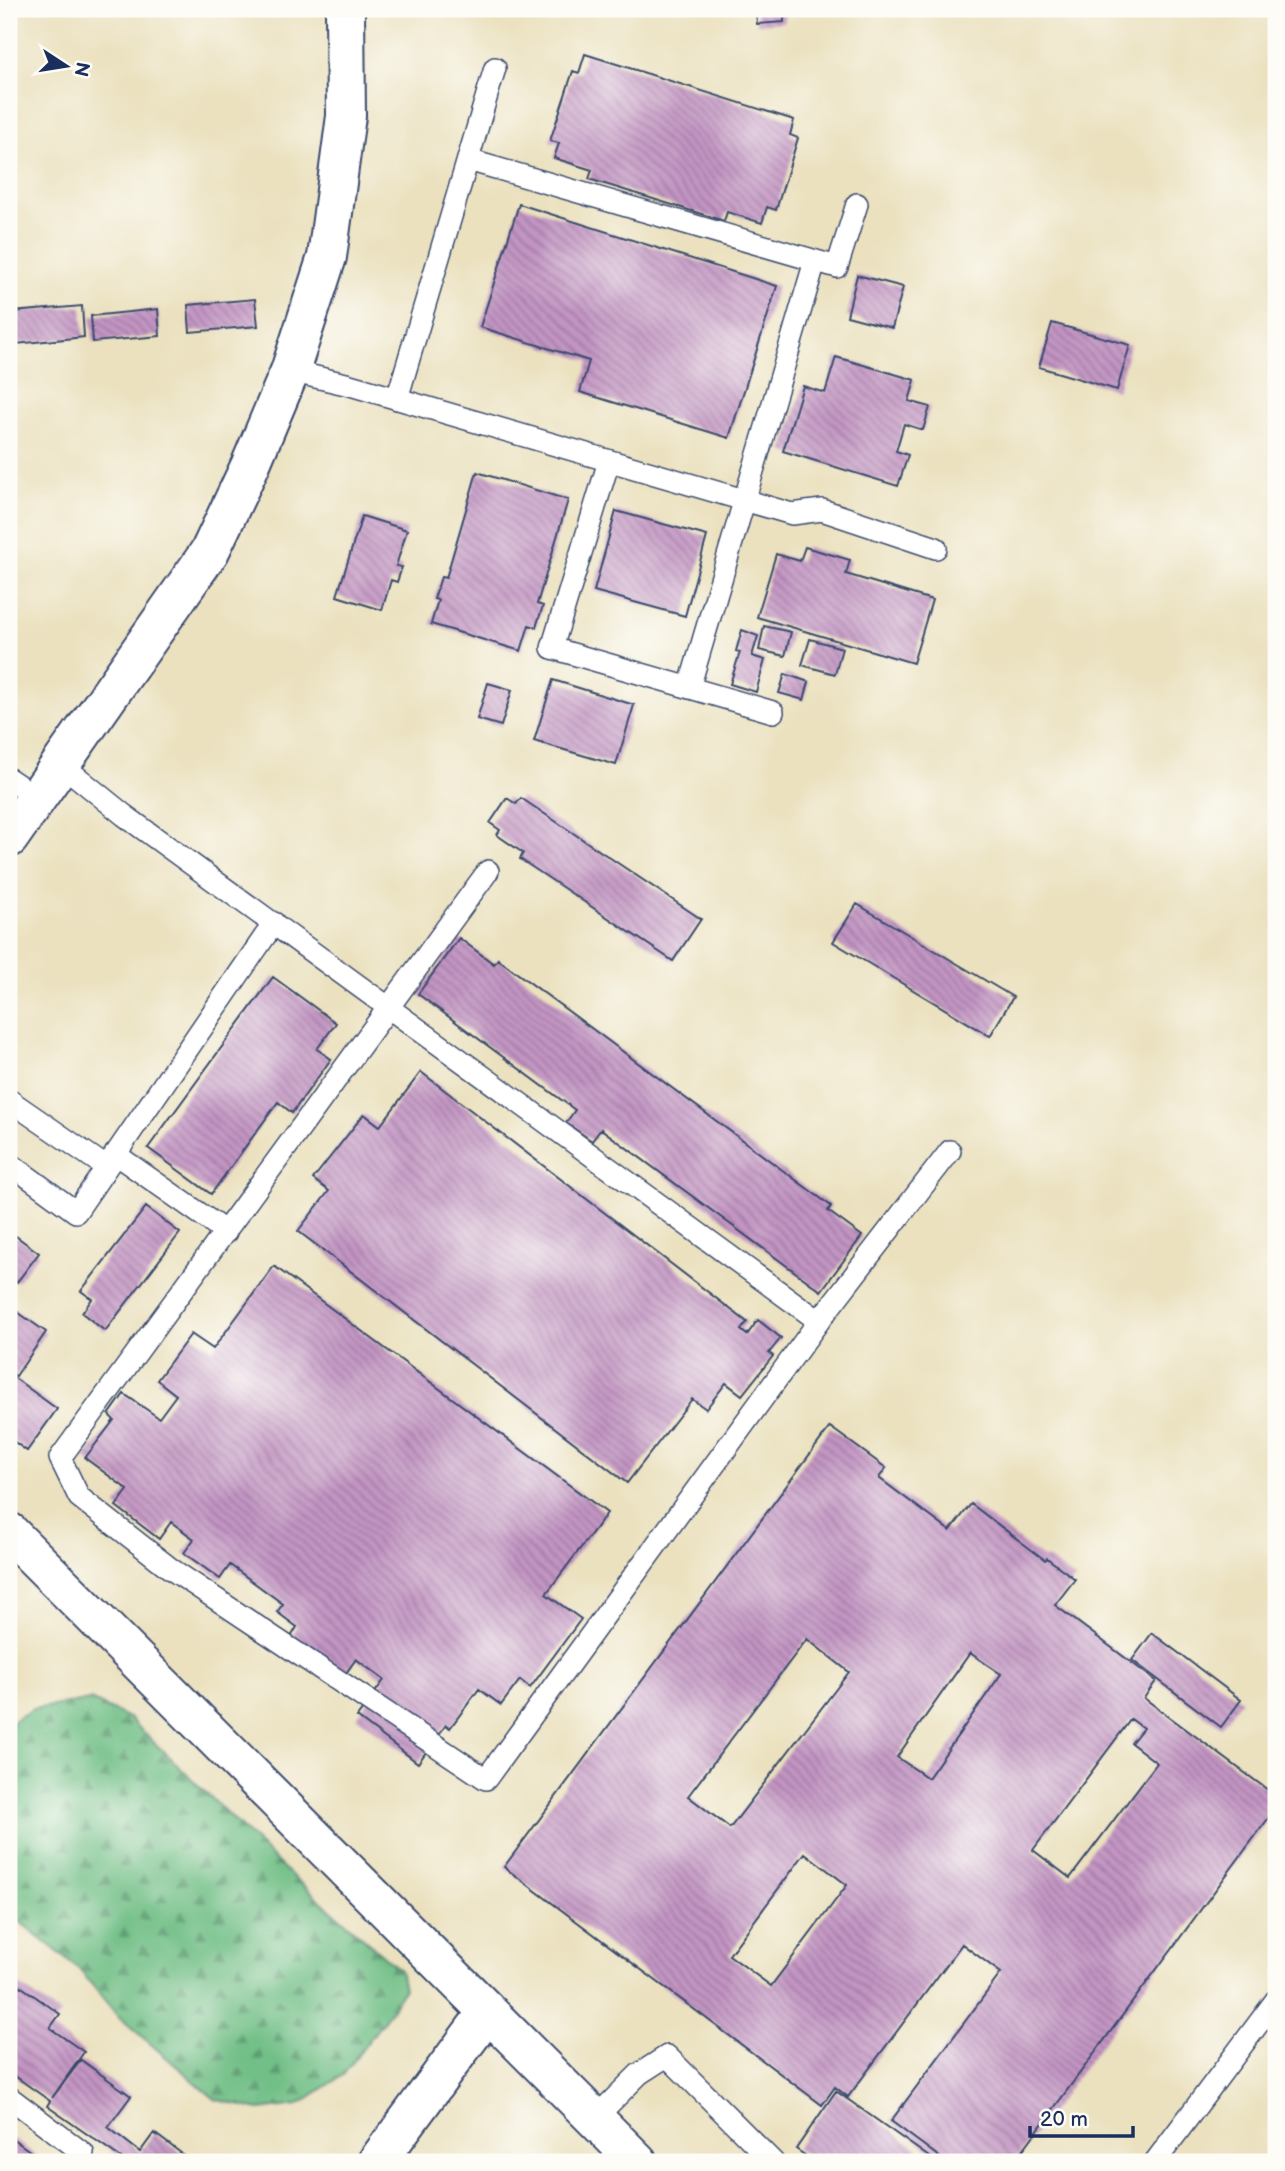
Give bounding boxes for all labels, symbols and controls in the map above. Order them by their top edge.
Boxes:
north arrow [32,32,102,102]
text: N [68,60,94,79]
scale bar [1030,2094,1133,2138]
text: 20 m [1040,2107,1088,2132]

